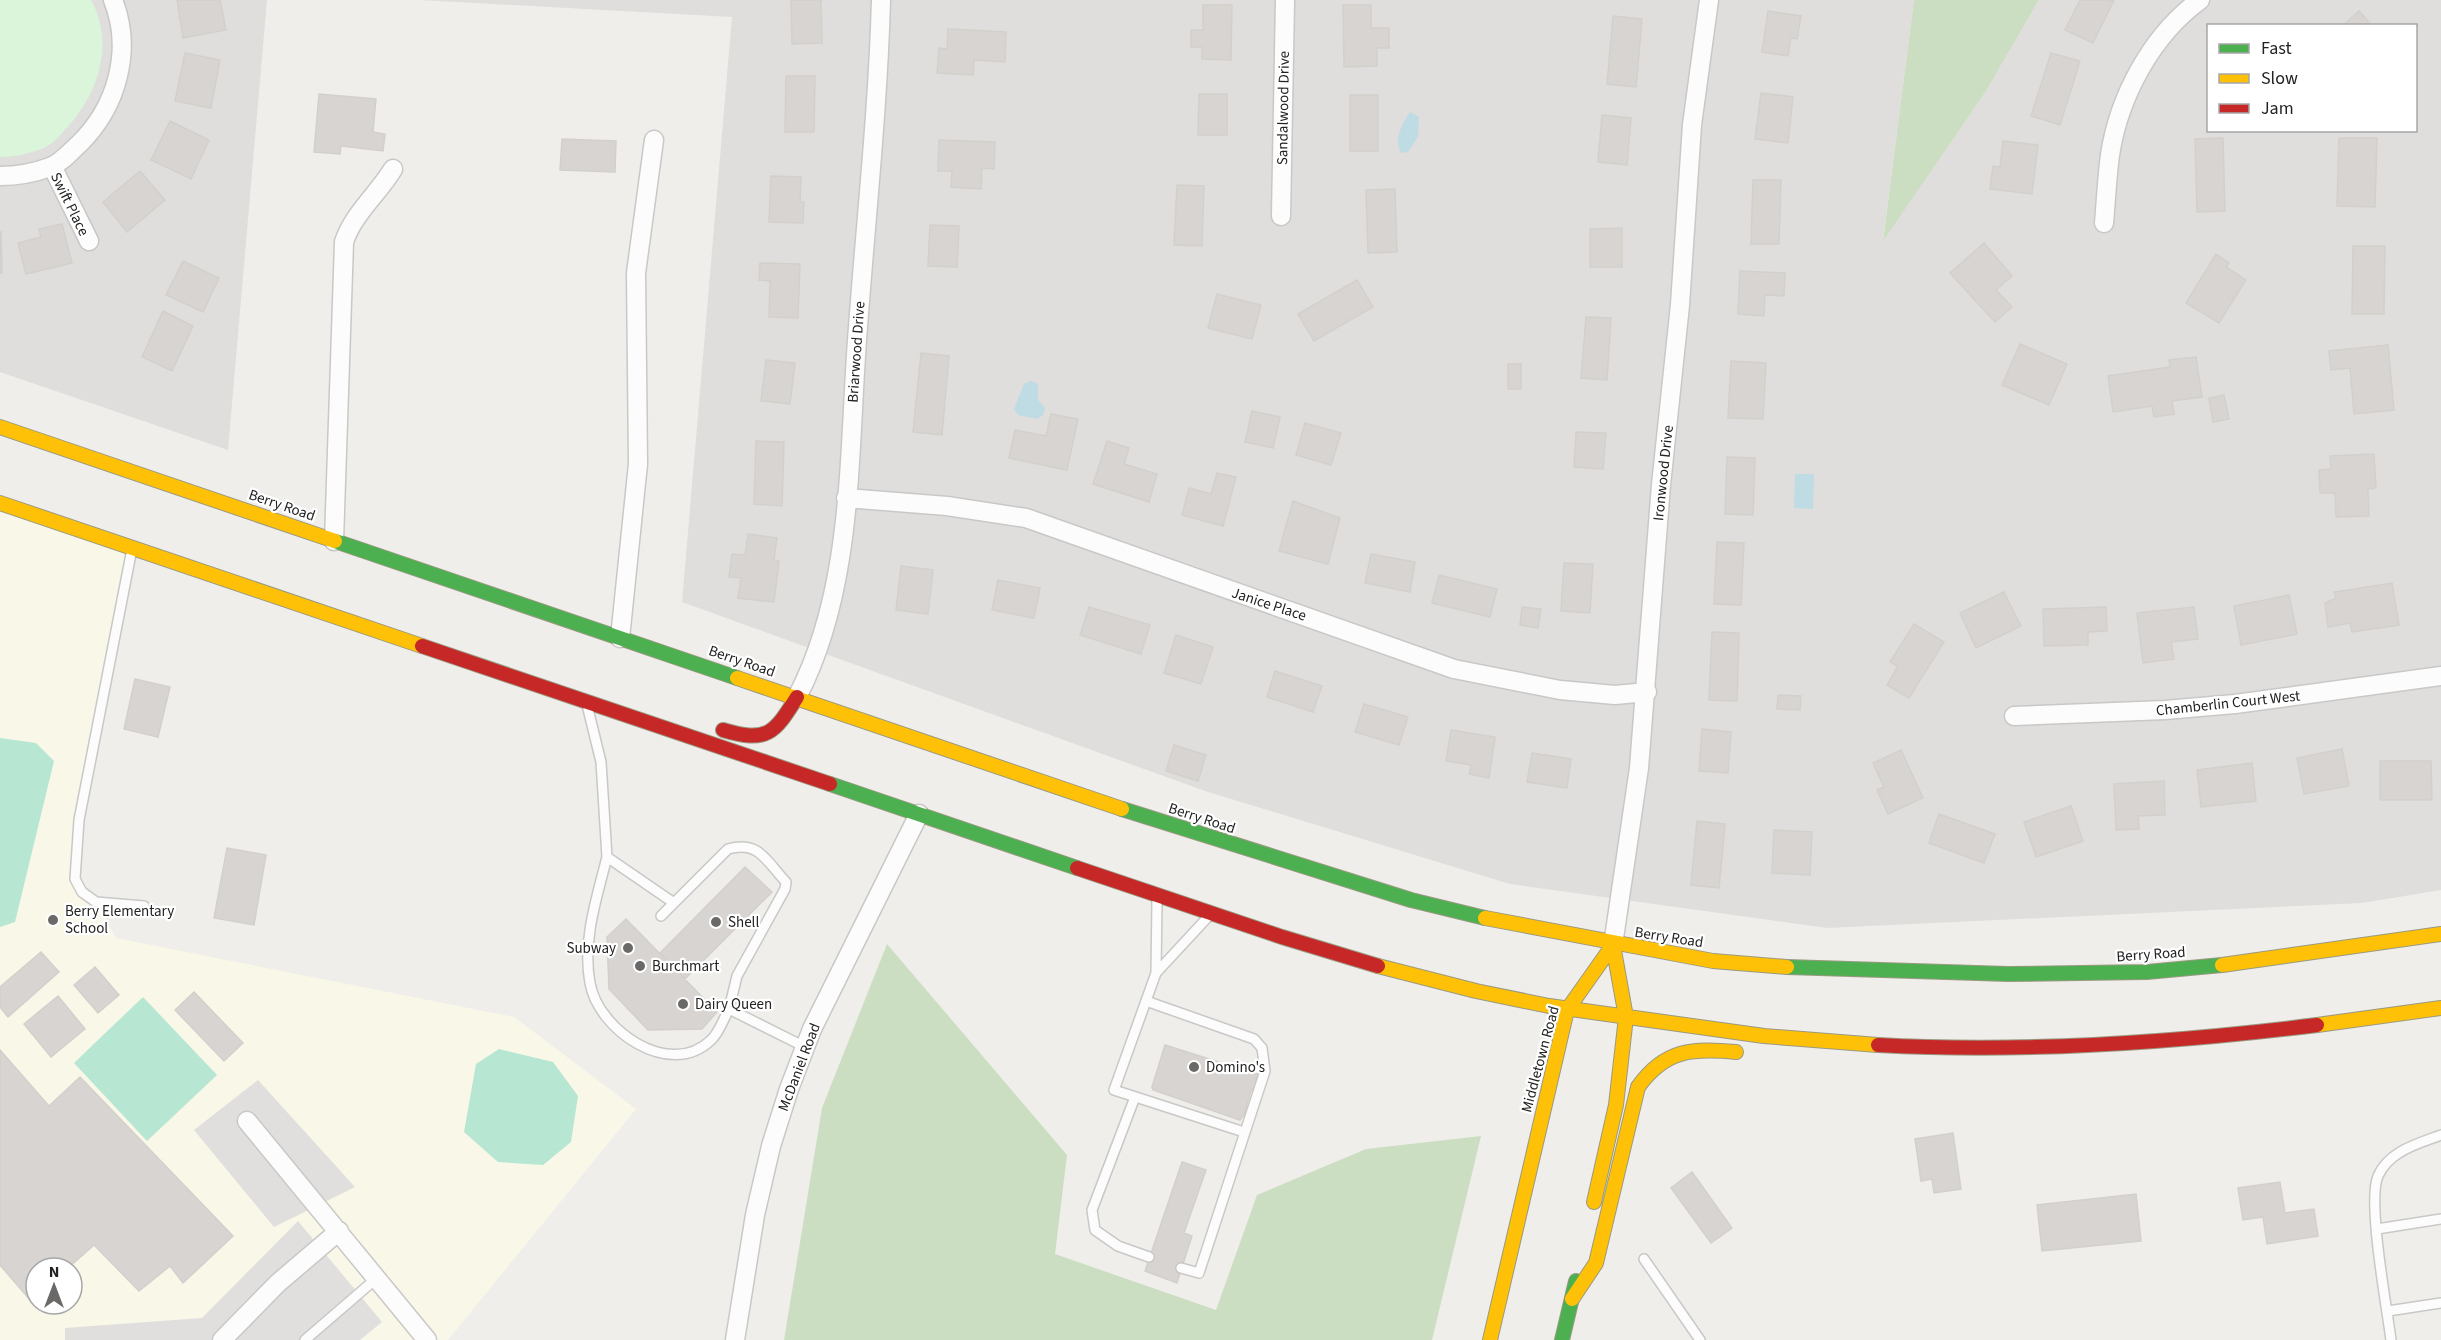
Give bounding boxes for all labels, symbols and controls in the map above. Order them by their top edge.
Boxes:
legend [2207,24,2417,132]
text: Fast [2261,36,2292,61]
street label: Sandalwood Drive [1272,51,1295,165]
text: Slow [2261,66,2298,91]
text: Jam [2261,96,2294,121]
street label: Swift Place [45,169,94,239]
street label: Briarwood Drive [842,301,871,403]
street label: Ironwood Drive [1648,424,1679,522]
street label: Berry Road [246,484,318,527]
street label: Janice Place [1229,583,1309,626]
street label: Berry Road [706,640,778,683]
street label: Chamberlin Court West [2155,685,2301,722]
street label: Berry Road [1166,798,1238,839]
place label: Berry Elementary School [65,901,174,939]
place label: Shell [728,912,759,933]
marker: Berry Elementary School [46,913,60,927]
marker: Shell [709,915,723,929]
street label: Berry Road [1633,922,1705,953]
place label: Subway [566,938,616,959]
marker: Subway [621,941,635,955]
street label: Berry Road [2116,942,2186,967]
place label: Burchmart [652,956,719,977]
marker: Burchmart [633,959,647,973]
place label: Dairy Queen [695,994,772,1015]
marker: Dairy Queen [676,997,690,1011]
street label: Middletown Road [1516,1004,1565,1115]
street label: McDaniel Road [773,1020,826,1114]
place label: Domino's [1206,1057,1265,1078]
marker: Domino's [1187,1060,1201,1074]
north arrow [24,1256,84,1316]
text: N [49,1261,59,1283]

